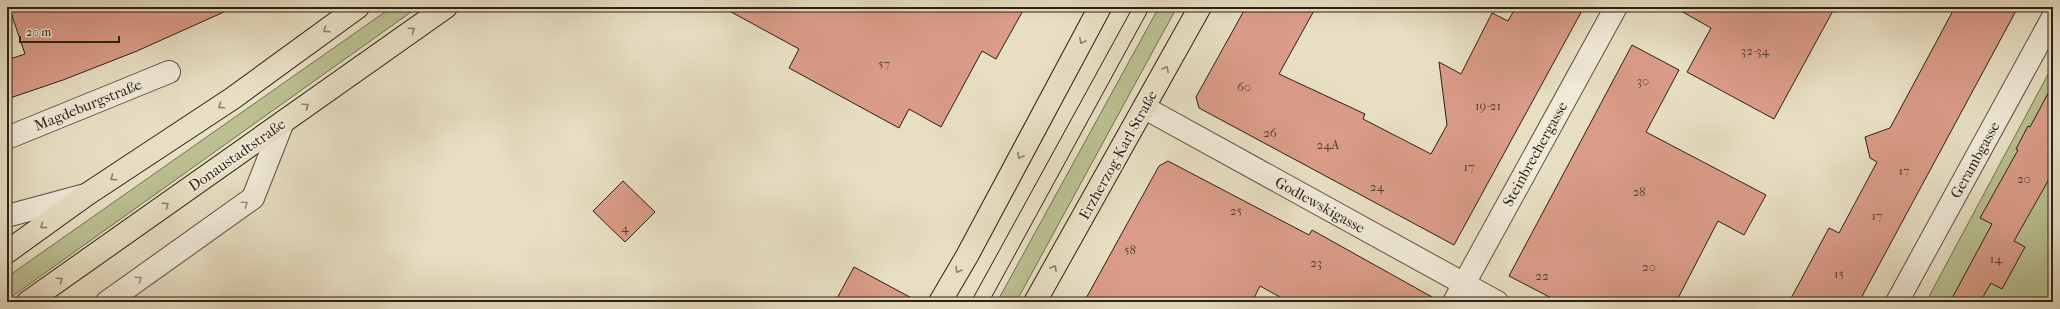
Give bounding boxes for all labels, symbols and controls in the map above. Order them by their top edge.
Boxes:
scale bar [20,18,119,44]
text: 20 m [26,25,51,39]
one-way arrow [324,25,331,32]
one-way arrow [408,28,415,35]
one-way arrow [1079,37,1086,45]
house number: 32-34 [1741,43,1770,58]
house number: 57 [878,56,890,71]
one-way arrow [1161,66,1168,73]
house number: 30 [1637,73,1649,88]
street label: Magdeburgstraße [32,75,145,135]
house number: 60 [1237,79,1251,94]
street label: Erzherzog-Karl-Straße [1075,87,1161,223]
house number: 19-21 [1475,98,1501,113]
street label: Steinbrechergasse [1499,98,1572,210]
one-way arrow [218,101,225,108]
one-way arrow [302,104,309,111]
street label: Donaustadtstraße [185,115,289,195]
street label: Gerambgasse [1947,118,2004,202]
house number: 26 [1263,125,1278,140]
house number: 24A [1317,137,1340,152]
one-way arrow [1018,152,1025,159]
house number: 17 [1464,159,1474,174]
house number: 17 [1899,163,1909,178]
house number: 20 [2017,171,2031,186]
one-way arrow [110,173,117,180]
street label: Godlewskigasse [1272,173,1369,237]
house number: 24 [1370,179,1385,194]
house number: 28 [1632,184,1646,199]
one-way arrow [241,201,248,209]
one-way arrow [162,202,169,210]
house number: 25 [1230,203,1243,218]
house number: 17 [1872,208,1882,223]
house number: 4 [621,220,629,235]
one-way arrow [41,221,48,228]
house number: 58 [1124,242,1136,257]
house number: 14 [1990,251,2002,266]
house number: 23 [1310,255,1322,270]
house number: 20 [1642,259,1656,274]
one-way arrow [1050,265,1057,272]
one-way arrow [956,266,963,273]
house number: 15 [1834,266,1844,281]
house number: 22 [1535,268,1549,283]
one-way arrow [135,276,142,284]
one-way arrow [55,278,62,285]

